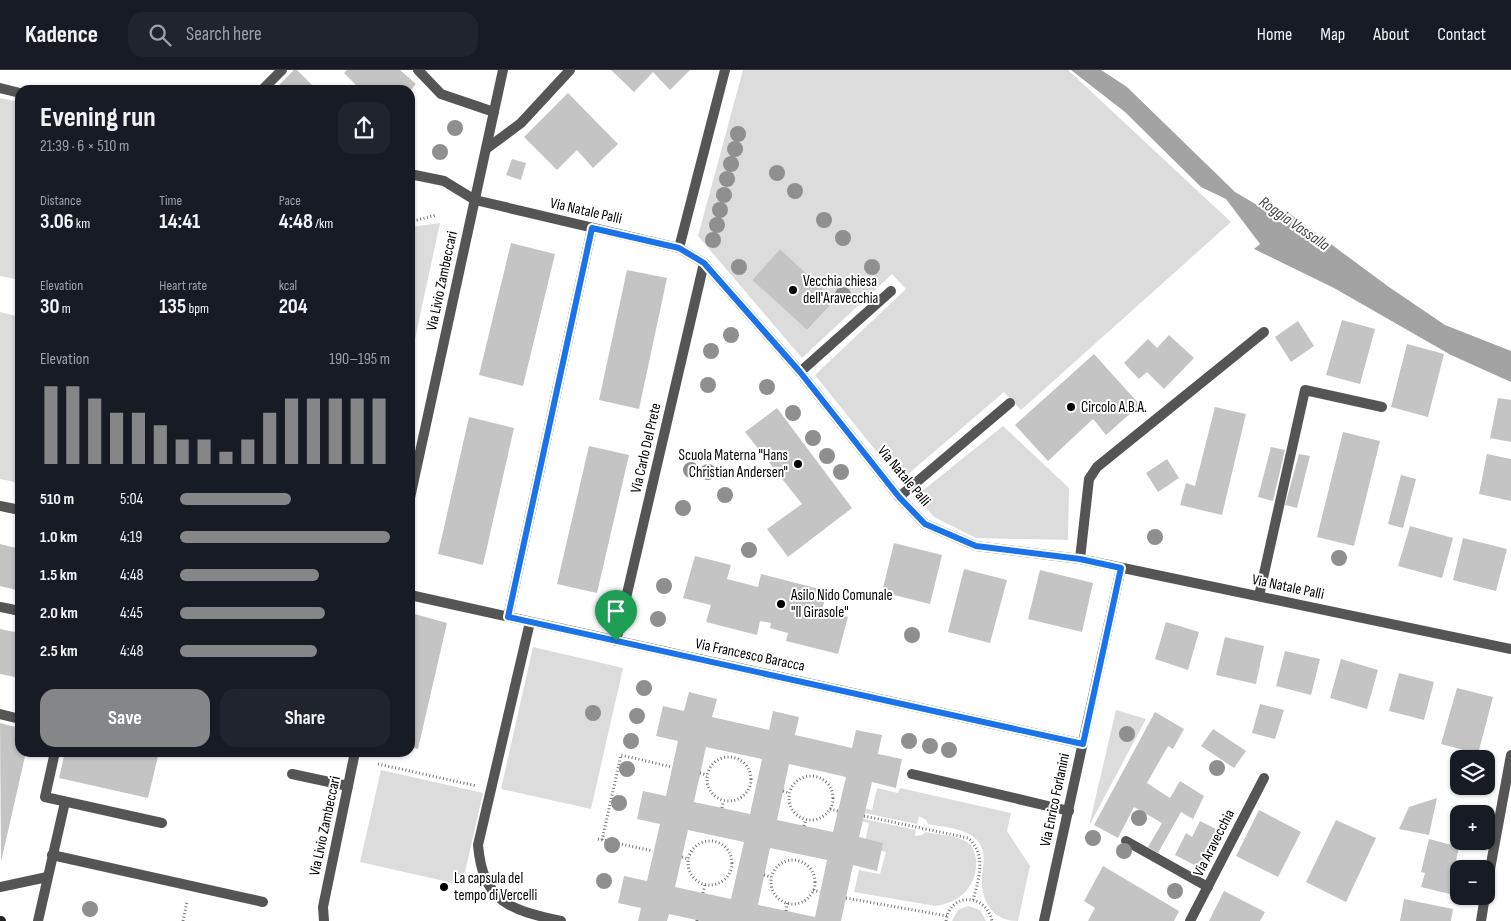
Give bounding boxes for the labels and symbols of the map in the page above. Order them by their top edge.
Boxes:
water label: Roggia Vassalla [1255,193,1333,255]
street label: Via Natale Palli [548,194,624,229]
street label: Via Livio Zambeccari [422,229,462,333]
place label: Vecchia chiesa dell'Aravecchia [803,272,879,308]
marker: Vecchia chiesa dell'Aravecchia [787,284,799,296]
place label: Circolo A.B.A. [1081,398,1147,417]
street label: Via Carlo Del Prete [626,401,666,495]
marker: Circolo A.B.A. [1065,401,1077,413]
street label: Via Natale Palli [873,442,935,510]
place label: Scuola Materna "Hans Christian Andersen" [678,446,788,482]
marker: Scuola Materna "Hans Christian Andersen" [792,458,804,470]
street label: Via Natale Palli [1250,570,1326,604]
place label: Asilo Nido Comunale "Il Girasole" [790,586,893,622]
pin [595,590,637,641]
marker: Asilo Nido Comunale "Il Girasole" [775,598,787,610]
street label: Via Francesco Baracca [694,634,807,676]
street label: Via Enrico Forlanini [1036,751,1074,848]
street label: Via Livio Zambeccari [305,774,345,878]
street label: Via Aravecchia [1189,806,1239,880]
place label: La capsula del tempo di Vercelli [454,869,538,905]
marker: La capsula del tempo di Vercelli [438,881,450,893]

